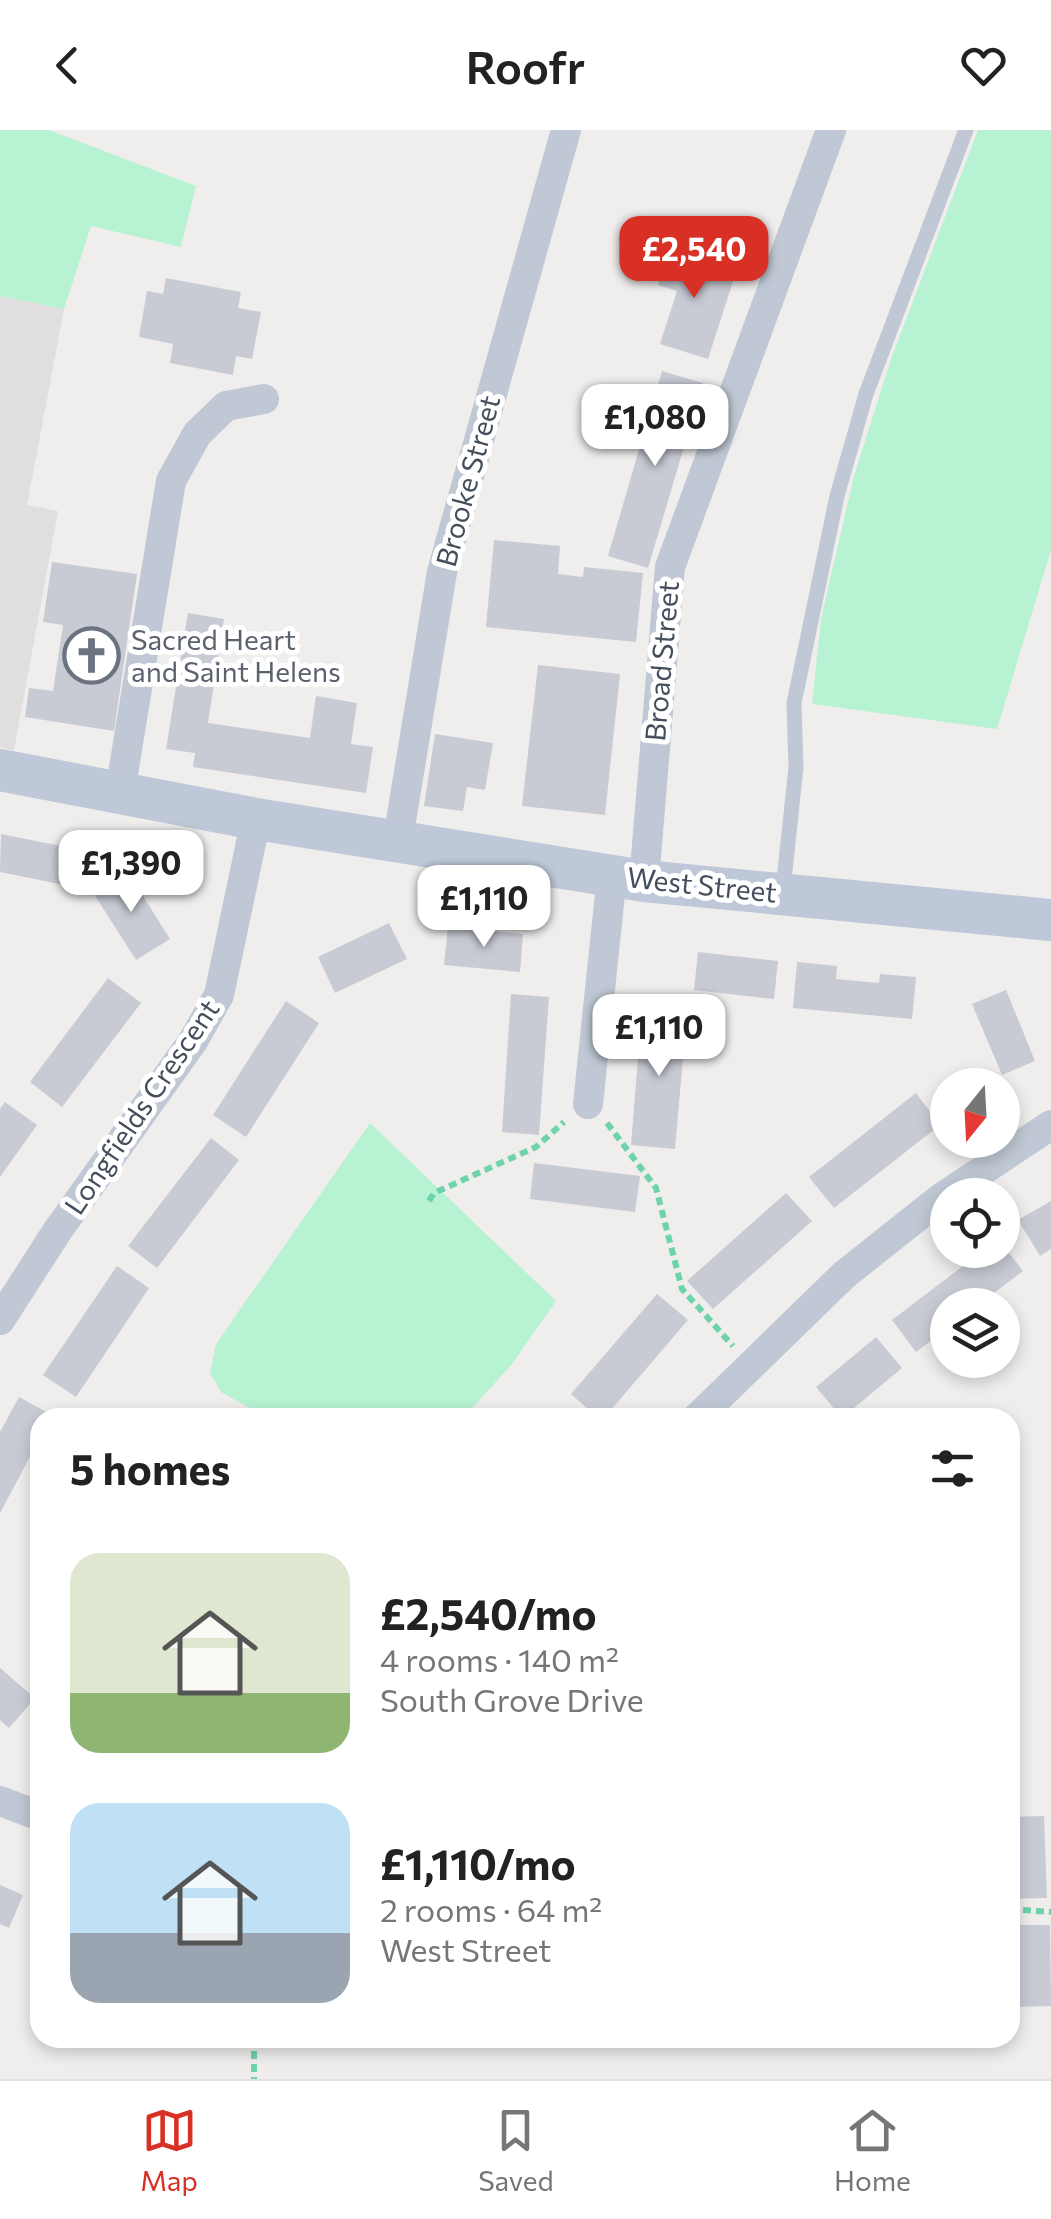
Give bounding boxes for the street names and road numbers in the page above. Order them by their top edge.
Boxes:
street label: Brooke Street [428,391,506,570]
street label: Broad Street [637,579,685,743]
street label: West Street [626,859,778,909]
street label: Longfields Crescent [57,993,226,1220]

